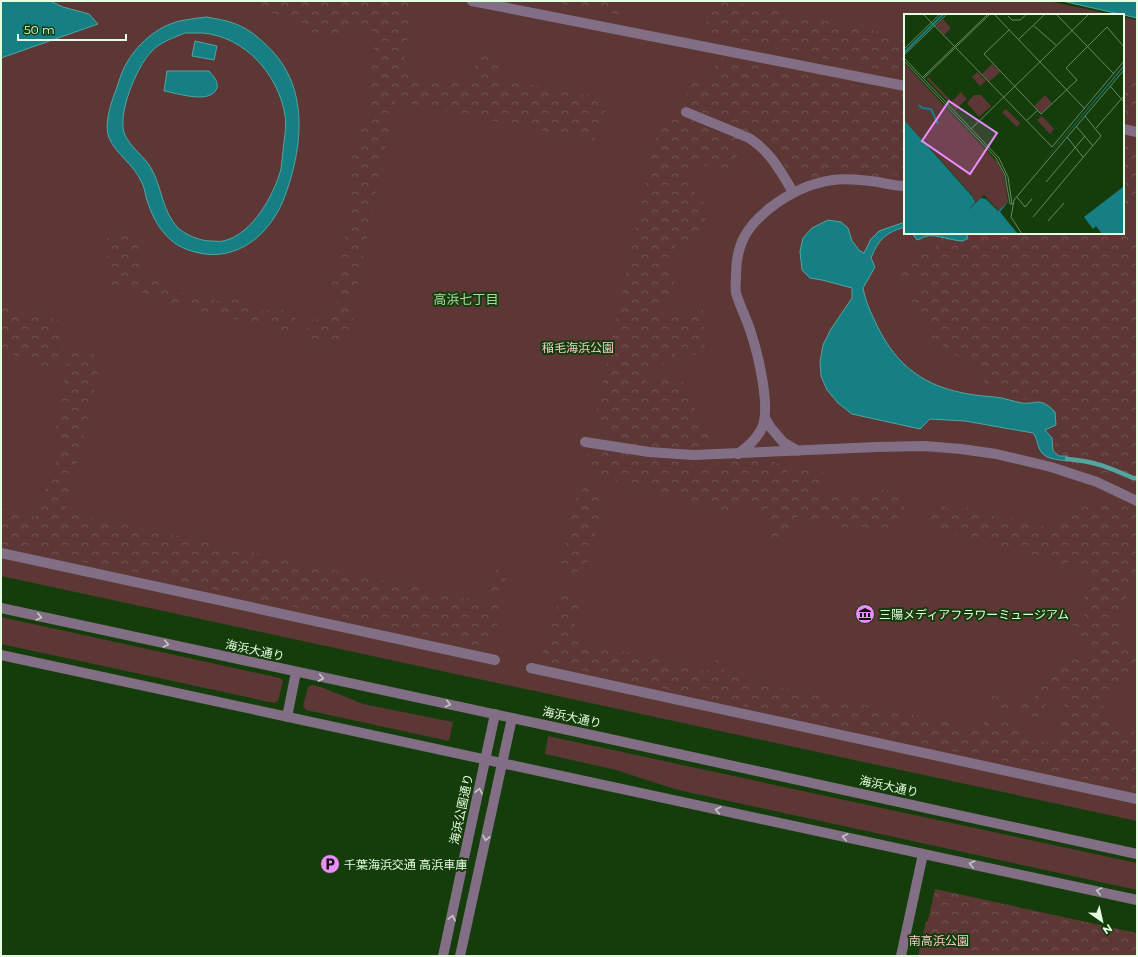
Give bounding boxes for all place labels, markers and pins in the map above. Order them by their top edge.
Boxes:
museum icon: 三陽メディアフラワーミュージアム [854,603,876,625]
place label: 三陽メディアフラワーミュージアム [879,607,1069,622]
parking icon: 千葉海浜交通 高浜車庫 [319,853,341,875]
place label: 千葉海浜交通 高浜車庫 [344,857,467,872]

